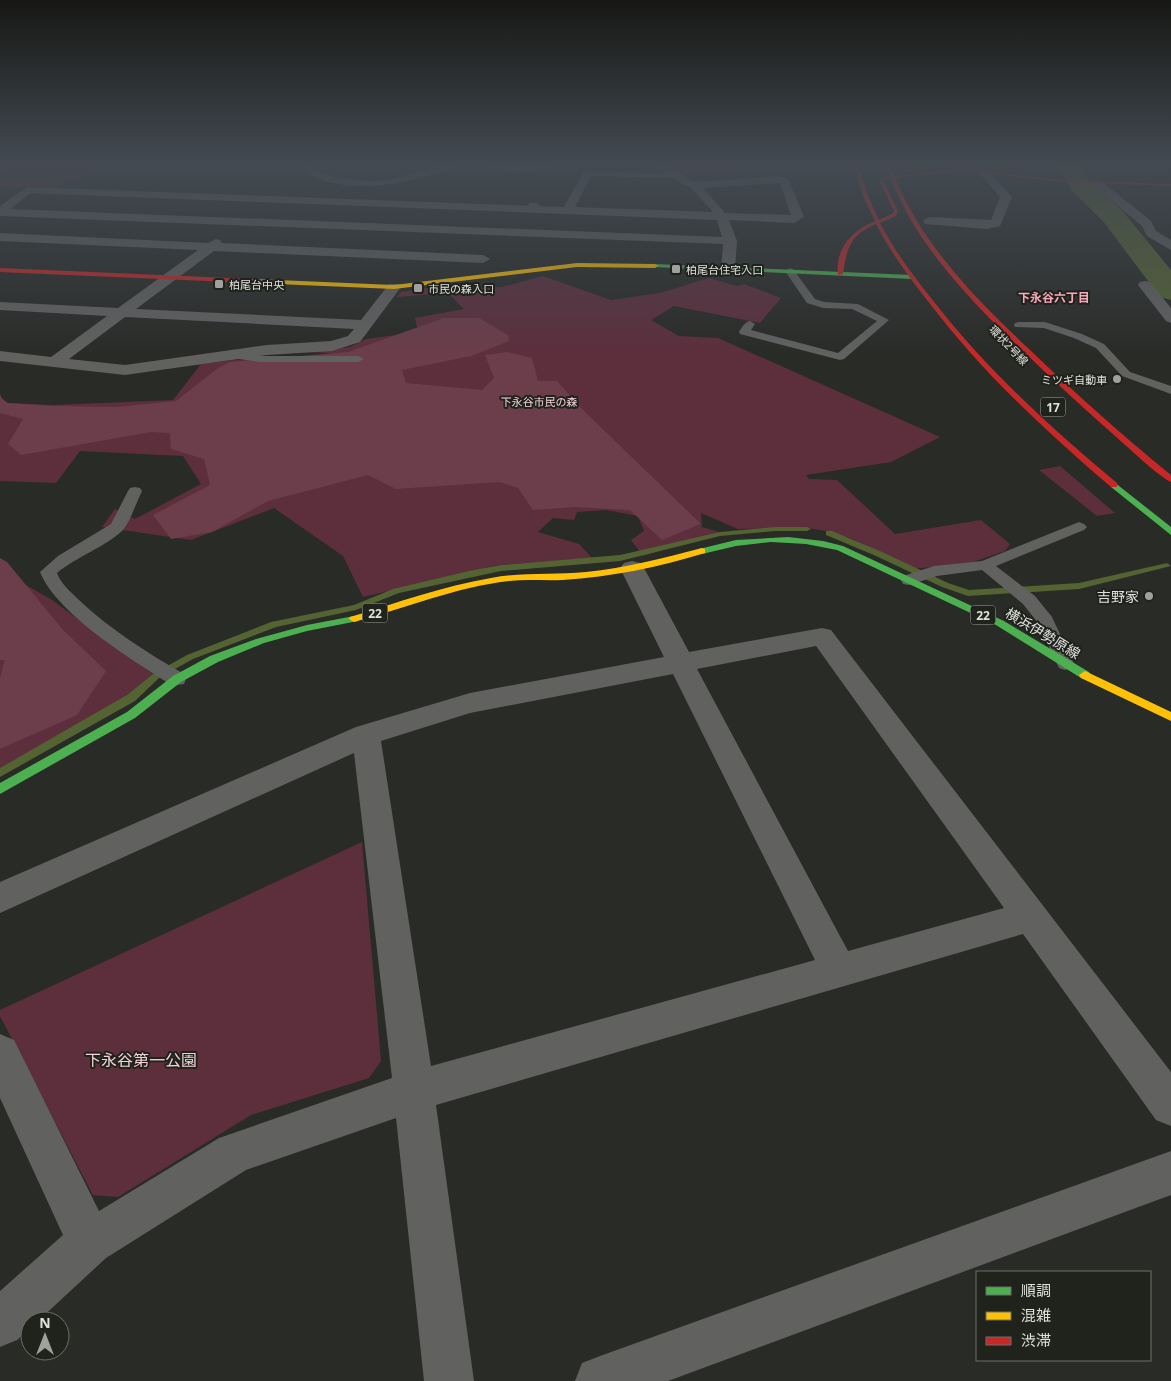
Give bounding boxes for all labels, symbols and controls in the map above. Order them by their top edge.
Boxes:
place label: 柏尾台住宅入口 [686,262,763,277]
marker: 柏尾台住宅入口 [670,263,682,275]
place label: 柏尾台中央 [229,277,285,292]
marker: 柏尾台中央 [213,278,225,290]
place label: 市民の森入口 [428,281,494,296]
marker: 市民の森入口 [412,282,424,294]
district label: 下永谷六丁目 [1018,289,1090,306]
street label: 環状2号線 [986,322,1032,368]
place label: ミツギ自動車 [1041,372,1107,387]
marker: ミツギ自動車 [1111,373,1123,385]
park label: 下永谷市民の森 [501,394,578,409]
road number: 17 [1040,398,1066,417]
place label: 吉野家 [1097,587,1139,606]
marker: 吉野家 [1143,590,1155,602]
street label: 横浜伊勢原線 [1002,603,1084,663]
road number: 22 [362,604,388,622]
road number: 22 [970,606,996,624]
park label: 下永谷第一公園 [85,1049,197,1071]
legend [976,1271,1151,1361]
text: 順調 [1021,1280,1051,1300]
text: 混雑 [1021,1305,1051,1325]
north arrow [20,1311,70,1361]
text: N [39,1313,51,1332]
text: 渋滞 [1021,1330,1051,1350]

